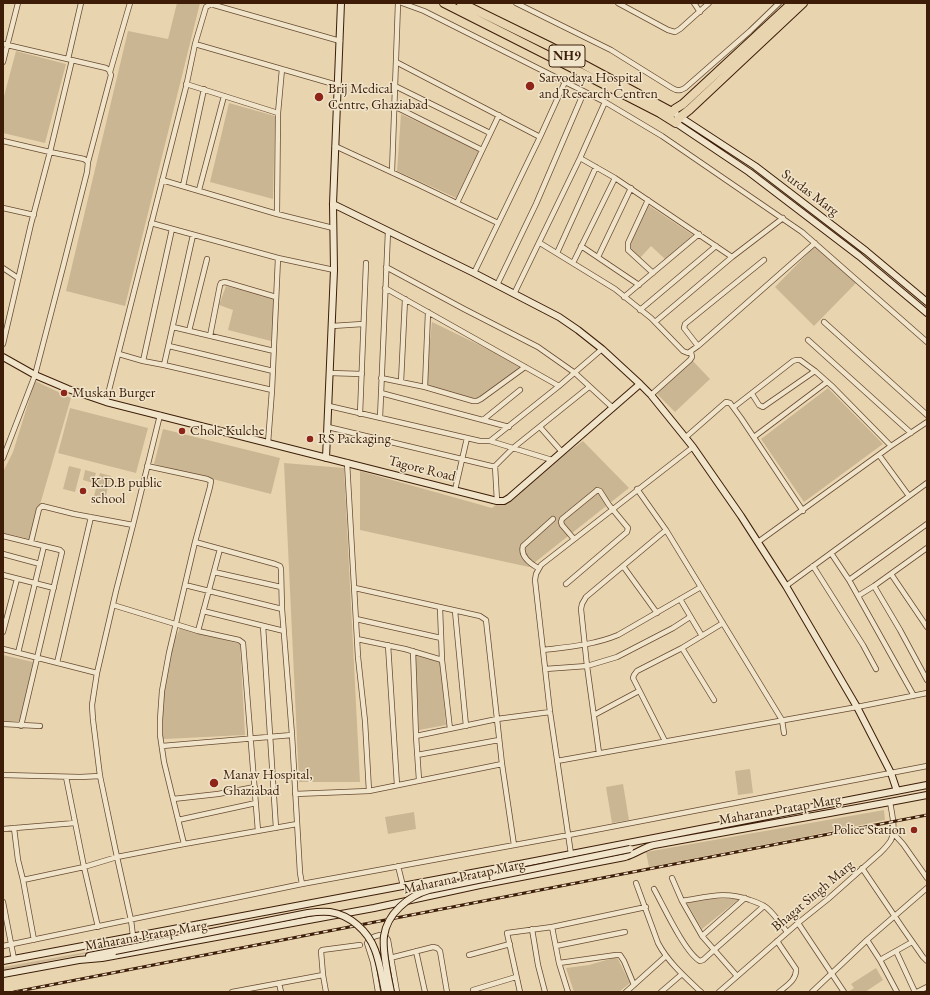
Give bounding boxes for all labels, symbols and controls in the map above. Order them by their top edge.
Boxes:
road number: NH9 [549,45,585,67]
place label: Sarvodaya Hospital and Research Centren [539,70,658,102]
marker: Sarvodaya Hospital and Research Centren [524,80,536,92]
place label: Brij Medical Centre, Ghaziabad [328,81,428,114]
marker: Brij Medical Centre, Ghaziabad [313,91,325,103]
street label: Surdas Marg [778,166,842,220]
place label: Muskan Burger [72,385,155,401]
marker: Muskan Burger [59,388,69,398]
place label: Chole Kulche [190,423,264,439]
marker: Chole Kulche [177,426,187,436]
place label: RS Packaging [318,431,391,447]
marker: RS Packaging [305,434,315,444]
street label: Tagore Road [387,453,457,485]
place label: K.D.B public school [91,475,162,508]
marker: K.D.B public school [78,486,88,496]
place label: Manav Hospital, Ghaziabad [223,767,313,800]
marker: Manav Hospital, Ghaziabad [208,777,220,789]
street label: Maharana Pratap Marg [718,791,842,829]
place label: Police Station [833,822,906,838]
marker: Police Station [909,825,919,835]
street label: Maharana Pratap Marg [402,856,526,898]
street label: Bhagat Singh Marg [769,857,857,935]
street label: Maharana Pratap Marg [84,917,208,955]

